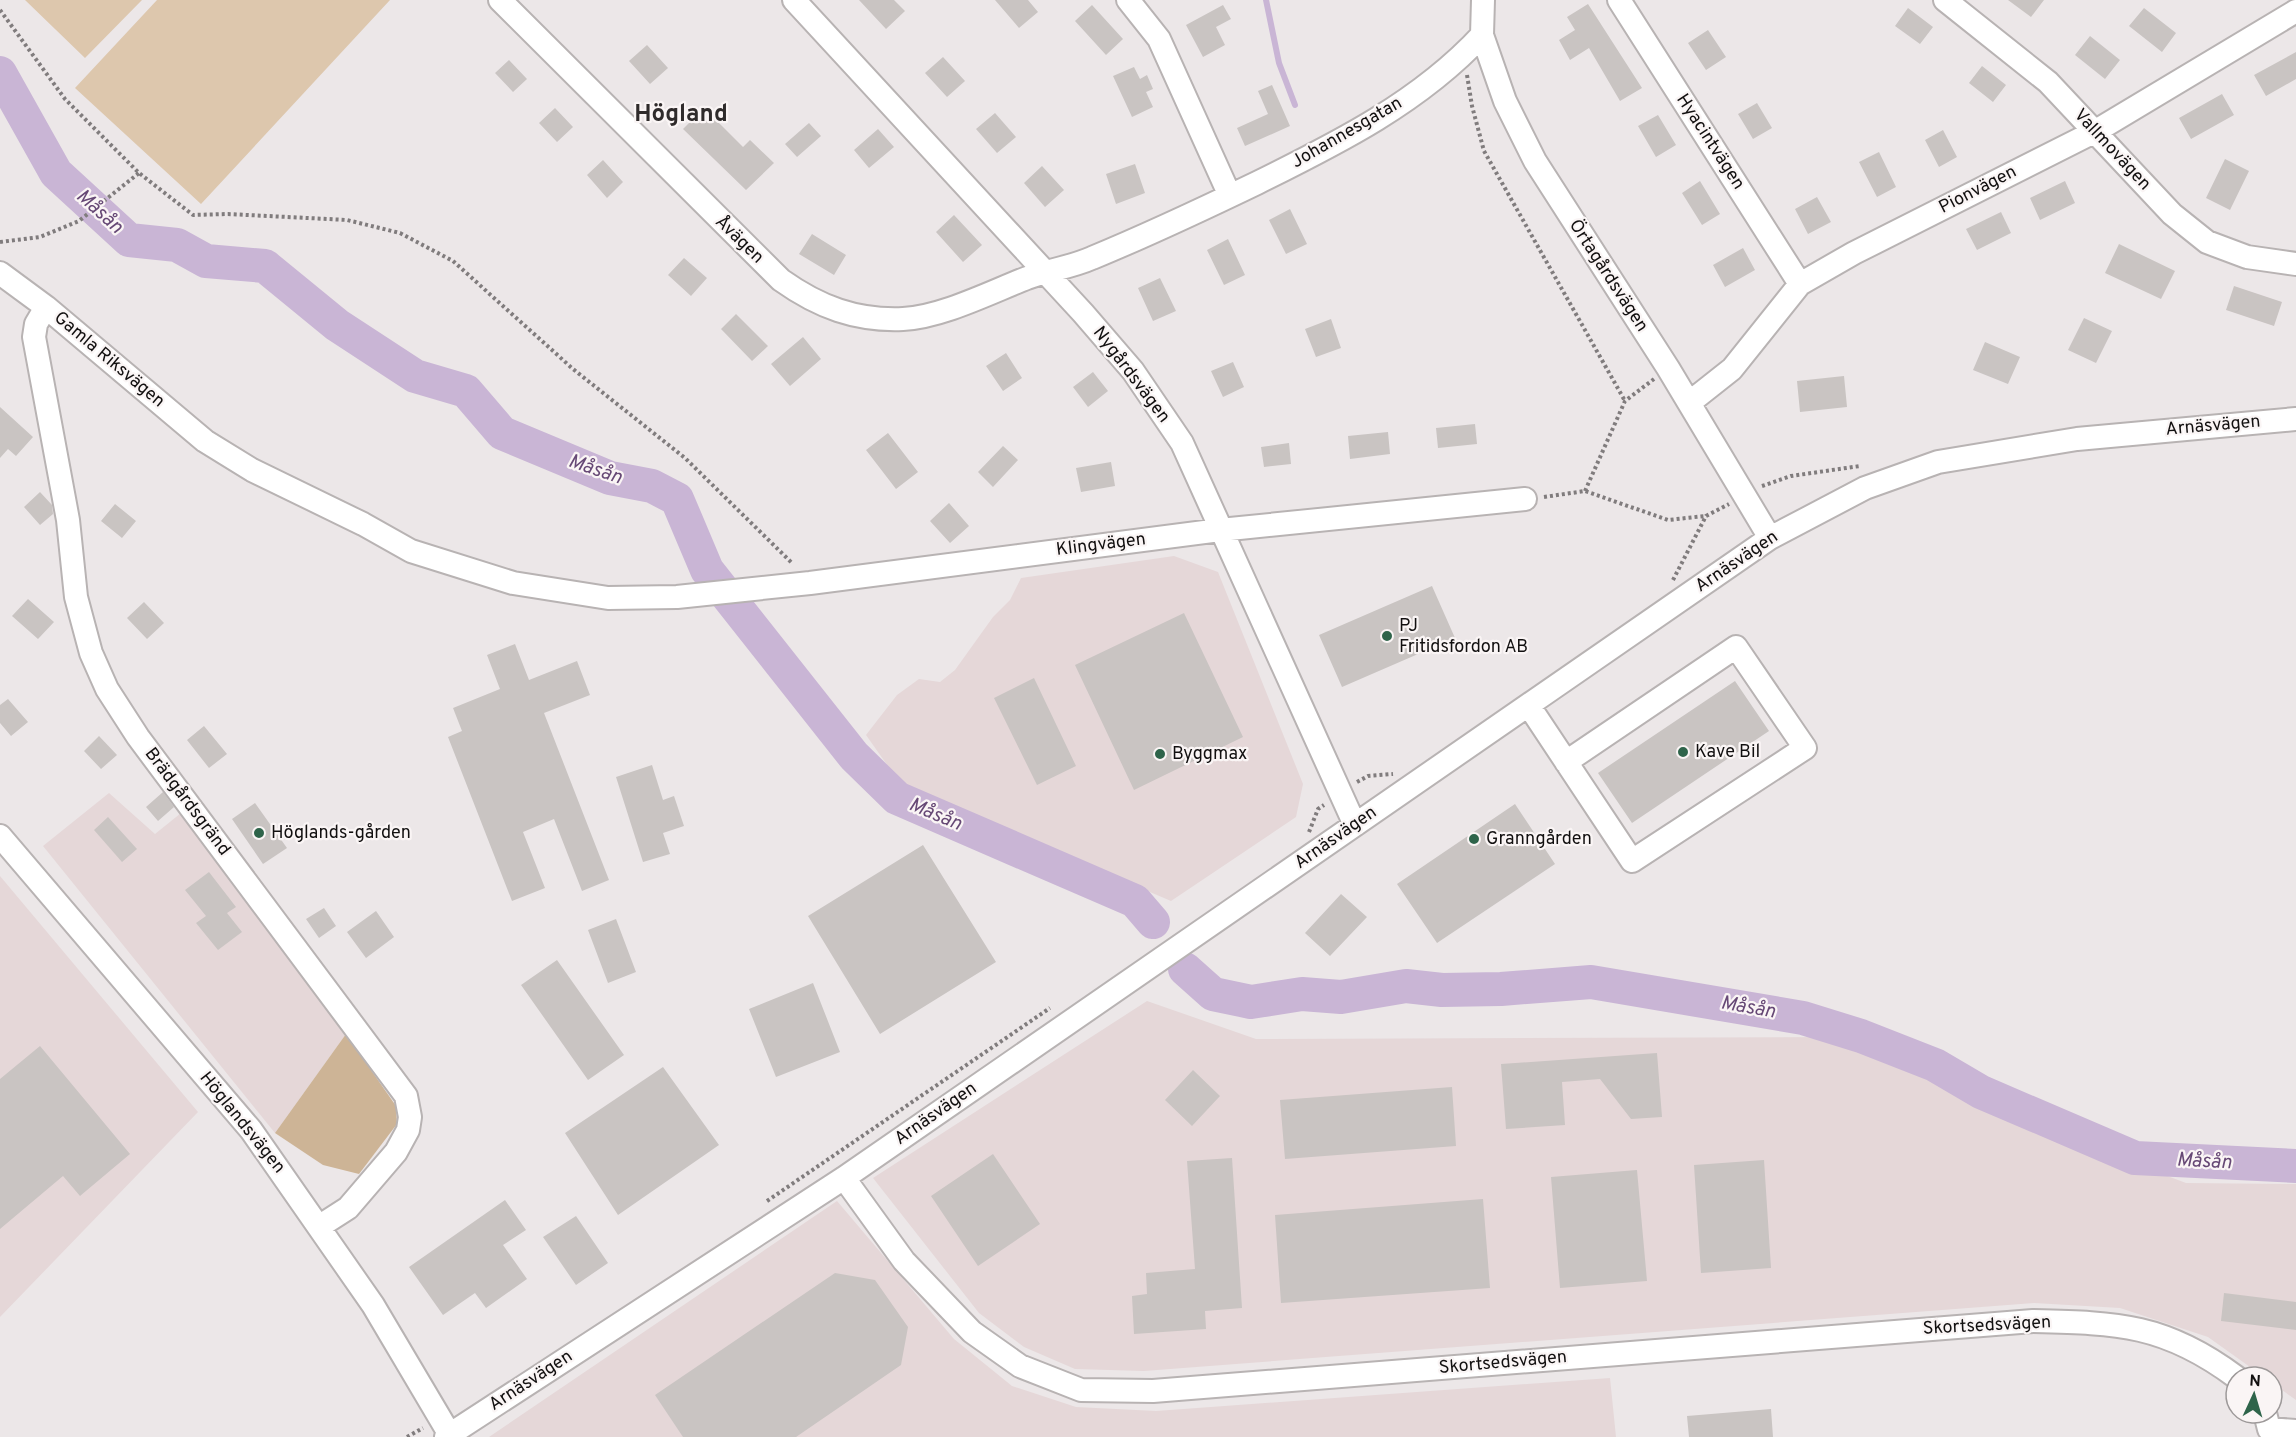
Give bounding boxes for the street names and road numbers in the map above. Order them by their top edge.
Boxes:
street label: Hyacintvägen [1670,90,1750,194]
street label: Johannesgatan [1287,92,1407,174]
street label: Vallmovägen [2068,104,2156,196]
street label: Pionvägen [1935,161,2021,219]
street label: Åvägen [710,211,768,269]
street label: Örtagårdsvägen [1563,214,1655,337]
street label: Gamla Riksvägen [49,307,169,413]
street label: Nygårdsvägen [1087,322,1175,428]
street label: Arnäsvägen [2165,410,2261,442]
street label: Arnäsvägen [1691,526,1783,598]
street label: Klingvägen [1055,528,1147,562]
street label: Brädgårdsgränd [139,743,235,861]
street label: Arnäsvägen [1290,801,1382,875]
street label: Höglandsvägen [194,1067,290,1179]
street label: Arnäsvägen [890,1077,982,1151]
street label: Skortsedsvägen [1922,1311,2052,1341]
street label: Arnäsvägen [485,1345,577,1417]
street label: Skortsedsvägen [1438,1346,1568,1380]

